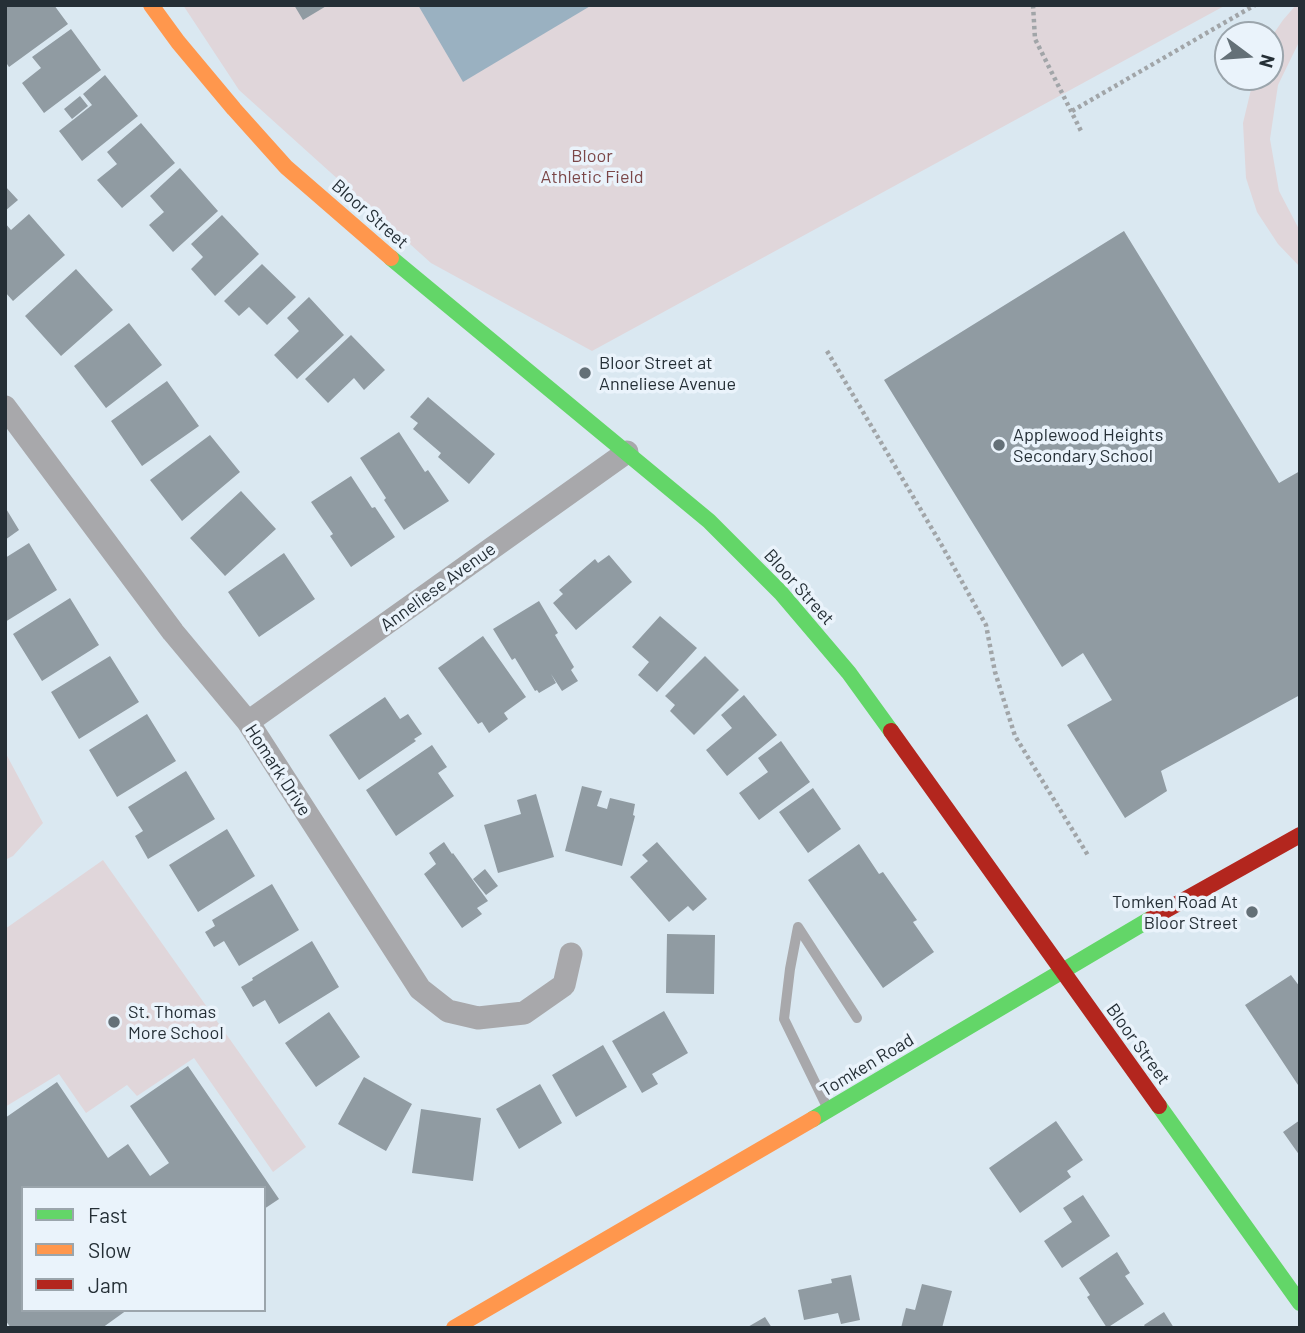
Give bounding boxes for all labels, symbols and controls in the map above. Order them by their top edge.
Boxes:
north arrow [1214,21,1284,91]
text: N [1255,52,1281,71]
park label: Bloor Athletic Field [540,145,644,188]
street label: Bloor Street [327,175,413,253]
place label: Bloor Street at Anneliese Avenue [599,352,736,394]
marker: Bloor Street at Anneliese Avenue [577,365,593,381]
place label: Applewood Heights Secondary School [1013,424,1164,466]
marker: Applewood Heights Secondary School [991,437,1007,453]
street label: Anneliese Avenue [376,538,500,636]
street label: Bloor Street [759,545,839,629]
street label: Homark Drive [240,720,316,820]
place label: Tomken Road At Bloor Street [1112,891,1238,934]
marker: Tomken Road At Bloor Street [1244,904,1260,920]
street label: Bloor Street [1102,999,1174,1089]
place label: St. Thomas More School [128,1001,224,1044]
marker: St. Thomas More School [106,1014,122,1030]
street label: Tomken Road [816,1029,918,1101]
legend [21,1186,266,1312]
text: Fast [88,1202,128,1227]
text: Slow [88,1237,131,1262]
text: Jam [88,1272,128,1297]

